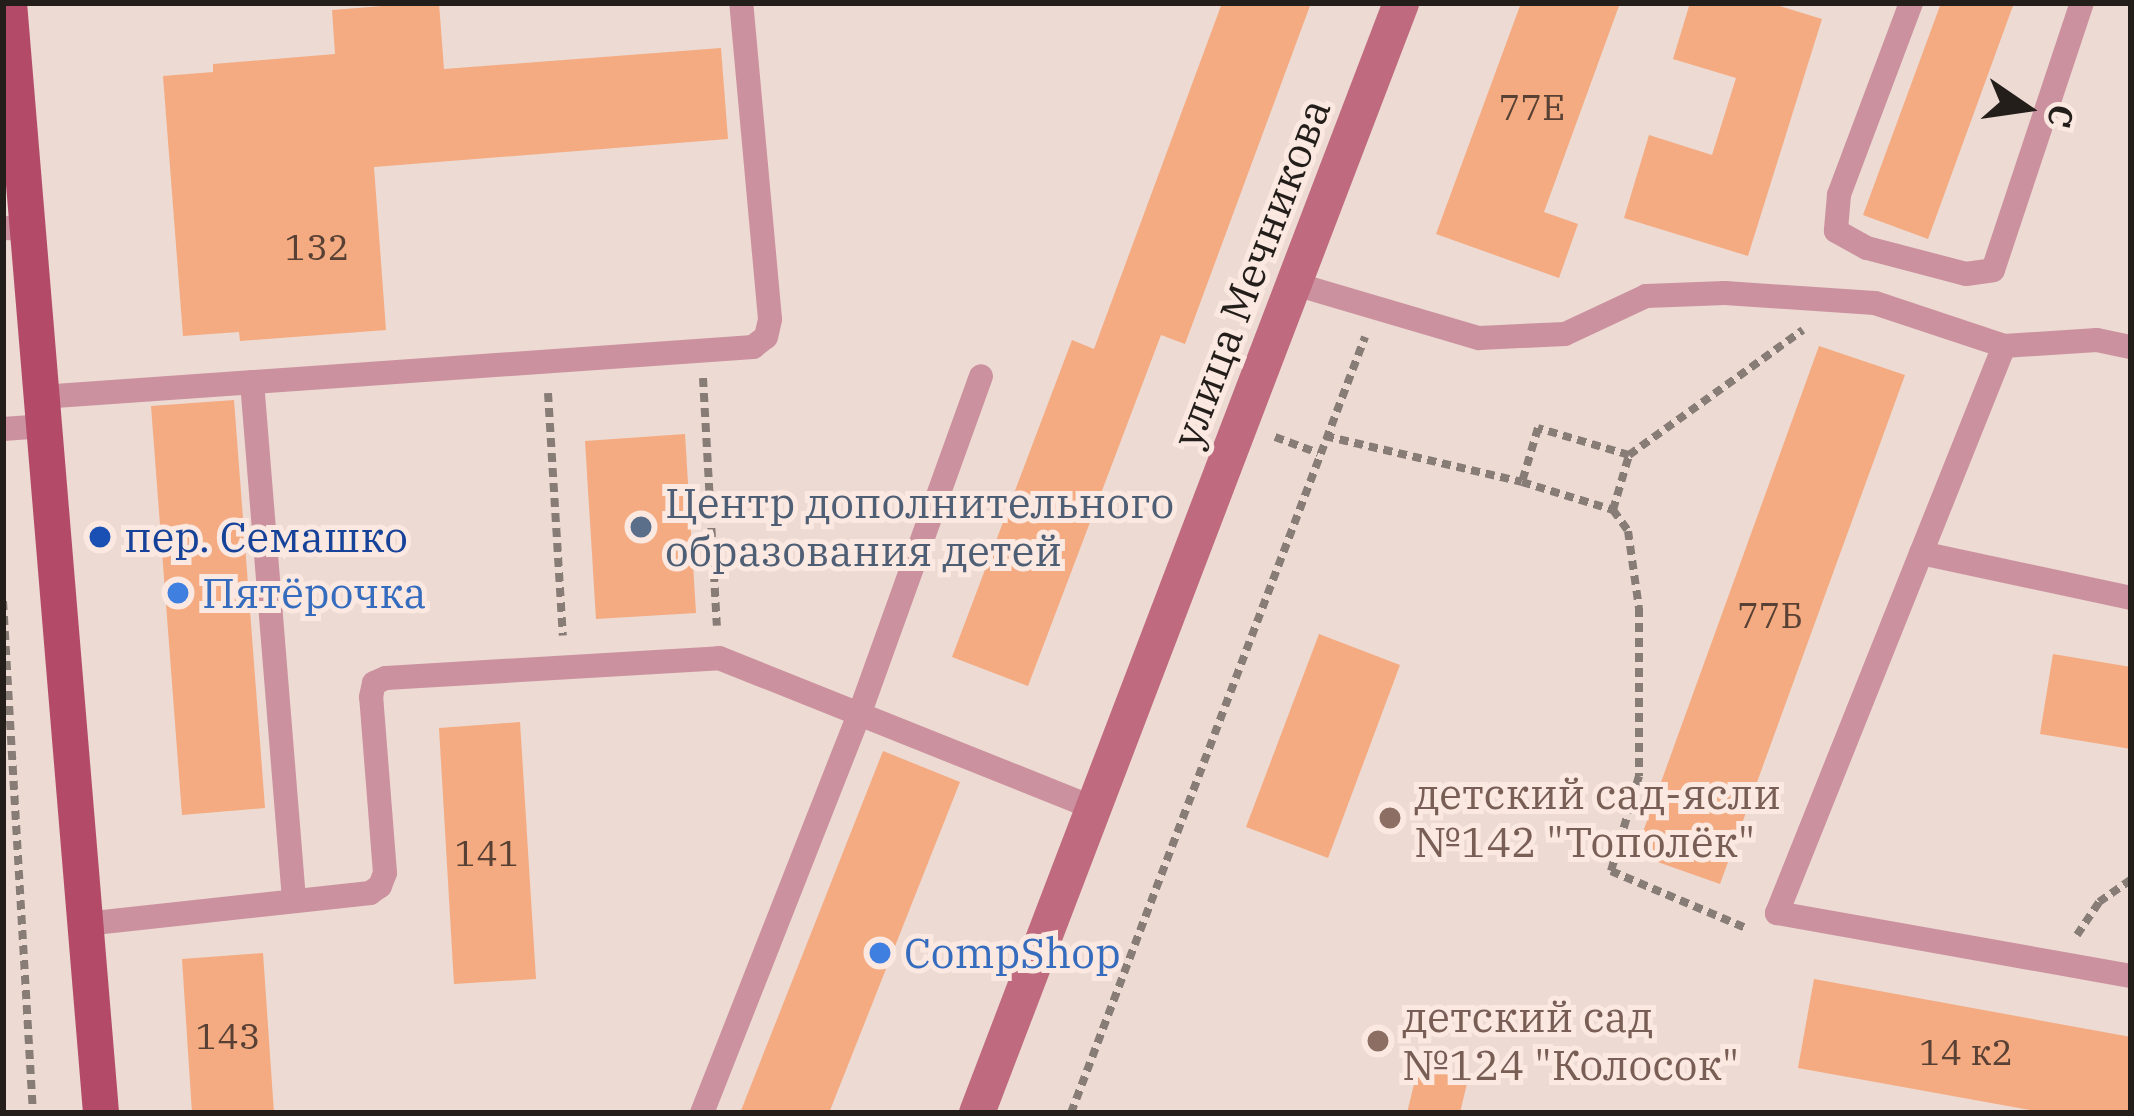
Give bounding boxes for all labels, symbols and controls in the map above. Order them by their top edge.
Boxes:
north arrow [1966,48,2086,168]
house number: 77Е [1499,85,1565,129]
street label: улица Мечникова [1161,92,1341,454]
text: С [2038,101,2085,132]
house number: 132 [285,225,349,269]
place label: Центр дополнительного образования детей [665,478,1174,576]
place label: пер. Семашко [124,512,408,562]
marker: Центр дополнительного образования детей [628,514,654,540]
marker: пер. Семашко [87,524,113,550]
place label: Пятёрочка [202,568,426,618]
marker: Пятёрочка [165,580,191,606]
house number: 77Б [1737,593,1803,637]
place label: детский сад-ясли №142 "Тополёк" [1414,769,1781,868]
marker: детский сад-ясли №142 "Тополёк" [1377,805,1403,831]
house number: 141 [455,831,519,875]
place label: CompShop [904,928,1121,978]
marker: CompShop [867,940,893,966]
place label: детский сад №124 "Колосок" [1402,992,1739,1090]
house number: 143 [196,1014,260,1058]
marker: детский сад №124 "Колосок" [1365,1028,1391,1054]
house number: 14 к2 [1919,1030,2013,1074]

